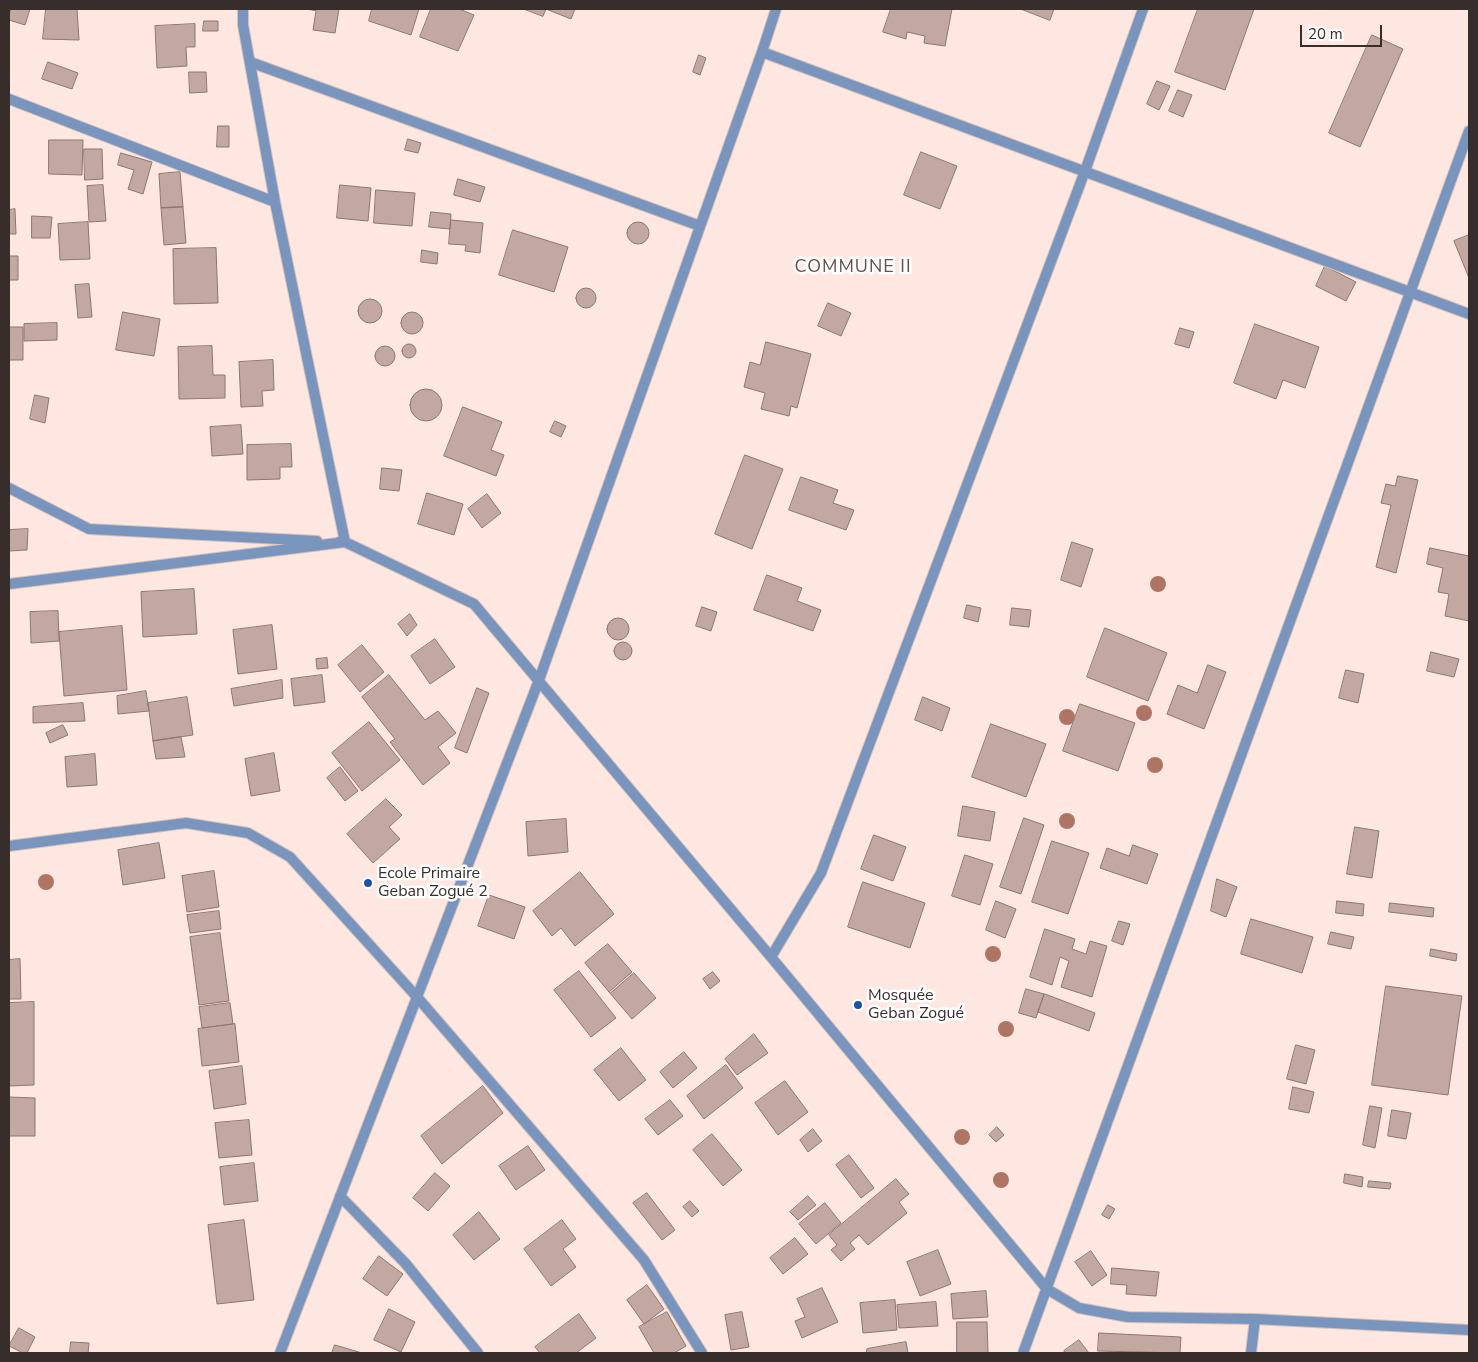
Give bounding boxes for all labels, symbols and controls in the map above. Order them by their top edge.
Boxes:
scale bar [1303,15,1386,47]
text: 20 m [1308,24,1343,44]
district label: COMMUNE II [793,257,913,279]
place label: Ecole Primaire Geban Zogué 2 [378,864,488,902]
marker: Ecole Primaire Geban Zogué 2 [362,877,374,889]
place label: Mosquée Geban Zogué [868,986,964,1024]
marker: Mosquée Geban Zogué [852,999,864,1011]

